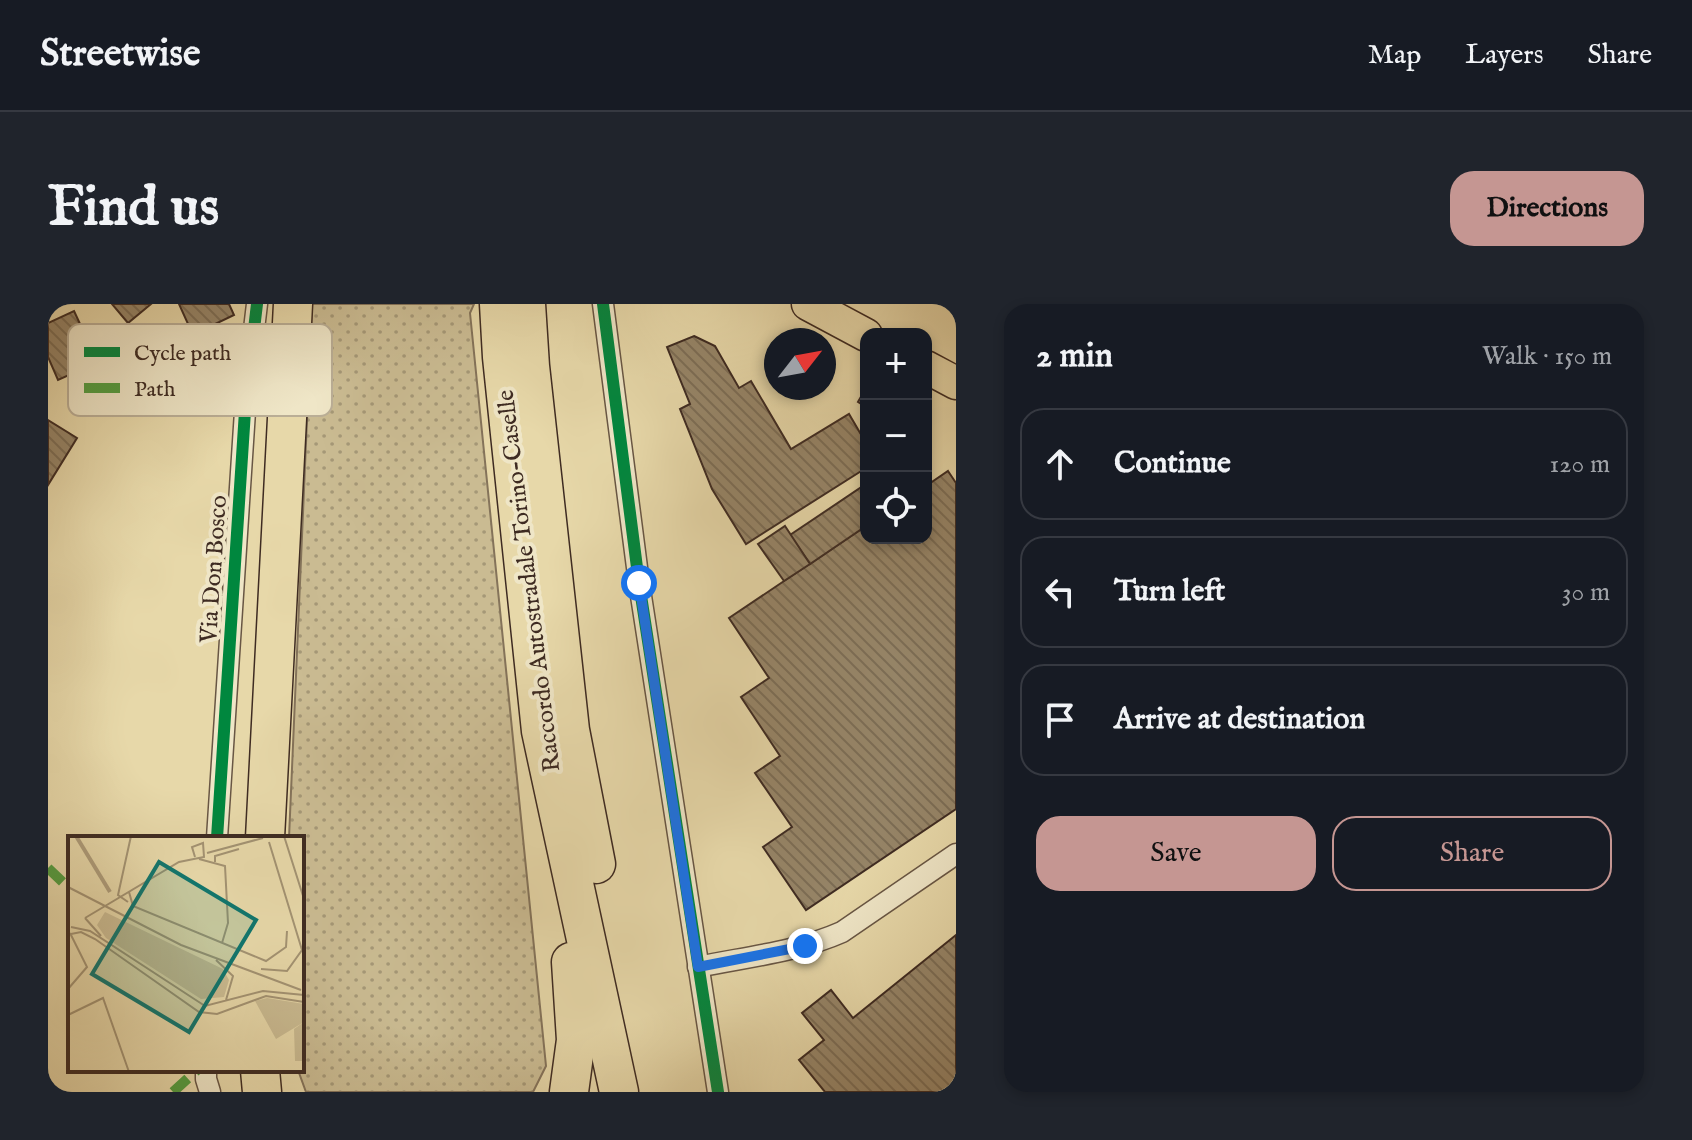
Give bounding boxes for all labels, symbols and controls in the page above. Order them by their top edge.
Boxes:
text: Streetwise [40,31,200,79]
text: Map [1368,38,1421,73]
text: Layers [1465,38,1544,73]
text: Share [1588,38,1652,73]
button: Directions [1450,171,1644,246]
text: Find us [48,173,219,244]
legend [68,324,332,416]
north arrow [764,328,836,400]
map controls [860,328,932,544]
button: + [860,328,932,400]
text: 2 min [1036,335,1113,378]
text: Cycle path [134,340,231,368]
text: Walk · 150 m [1482,340,1612,373]
text: Path [134,376,176,404]
street label: Raccordo Autostradale Torino-Caselle [491,388,568,774]
button: − [860,400,932,472]
icon: ahead [1038,442,1082,486]
text: Continue [1114,445,1231,483]
text: 120 m [1550,448,1610,481]
button: locate [860,472,932,544]
street label: Via Don Bosco [194,494,235,645]
route start [621,565,657,601]
icon: left [1038,570,1082,614]
text: Turn left [1114,573,1225,611]
text: 30 m [1562,576,1610,609]
icon: arrive [1038,698,1082,742]
text: Arrive at destination [1114,701,1365,739]
button: Save [1036,816,1316,891]
button: Share [1332,816,1612,891]
inset map [68,836,304,1072]
route end [787,928,823,964]

